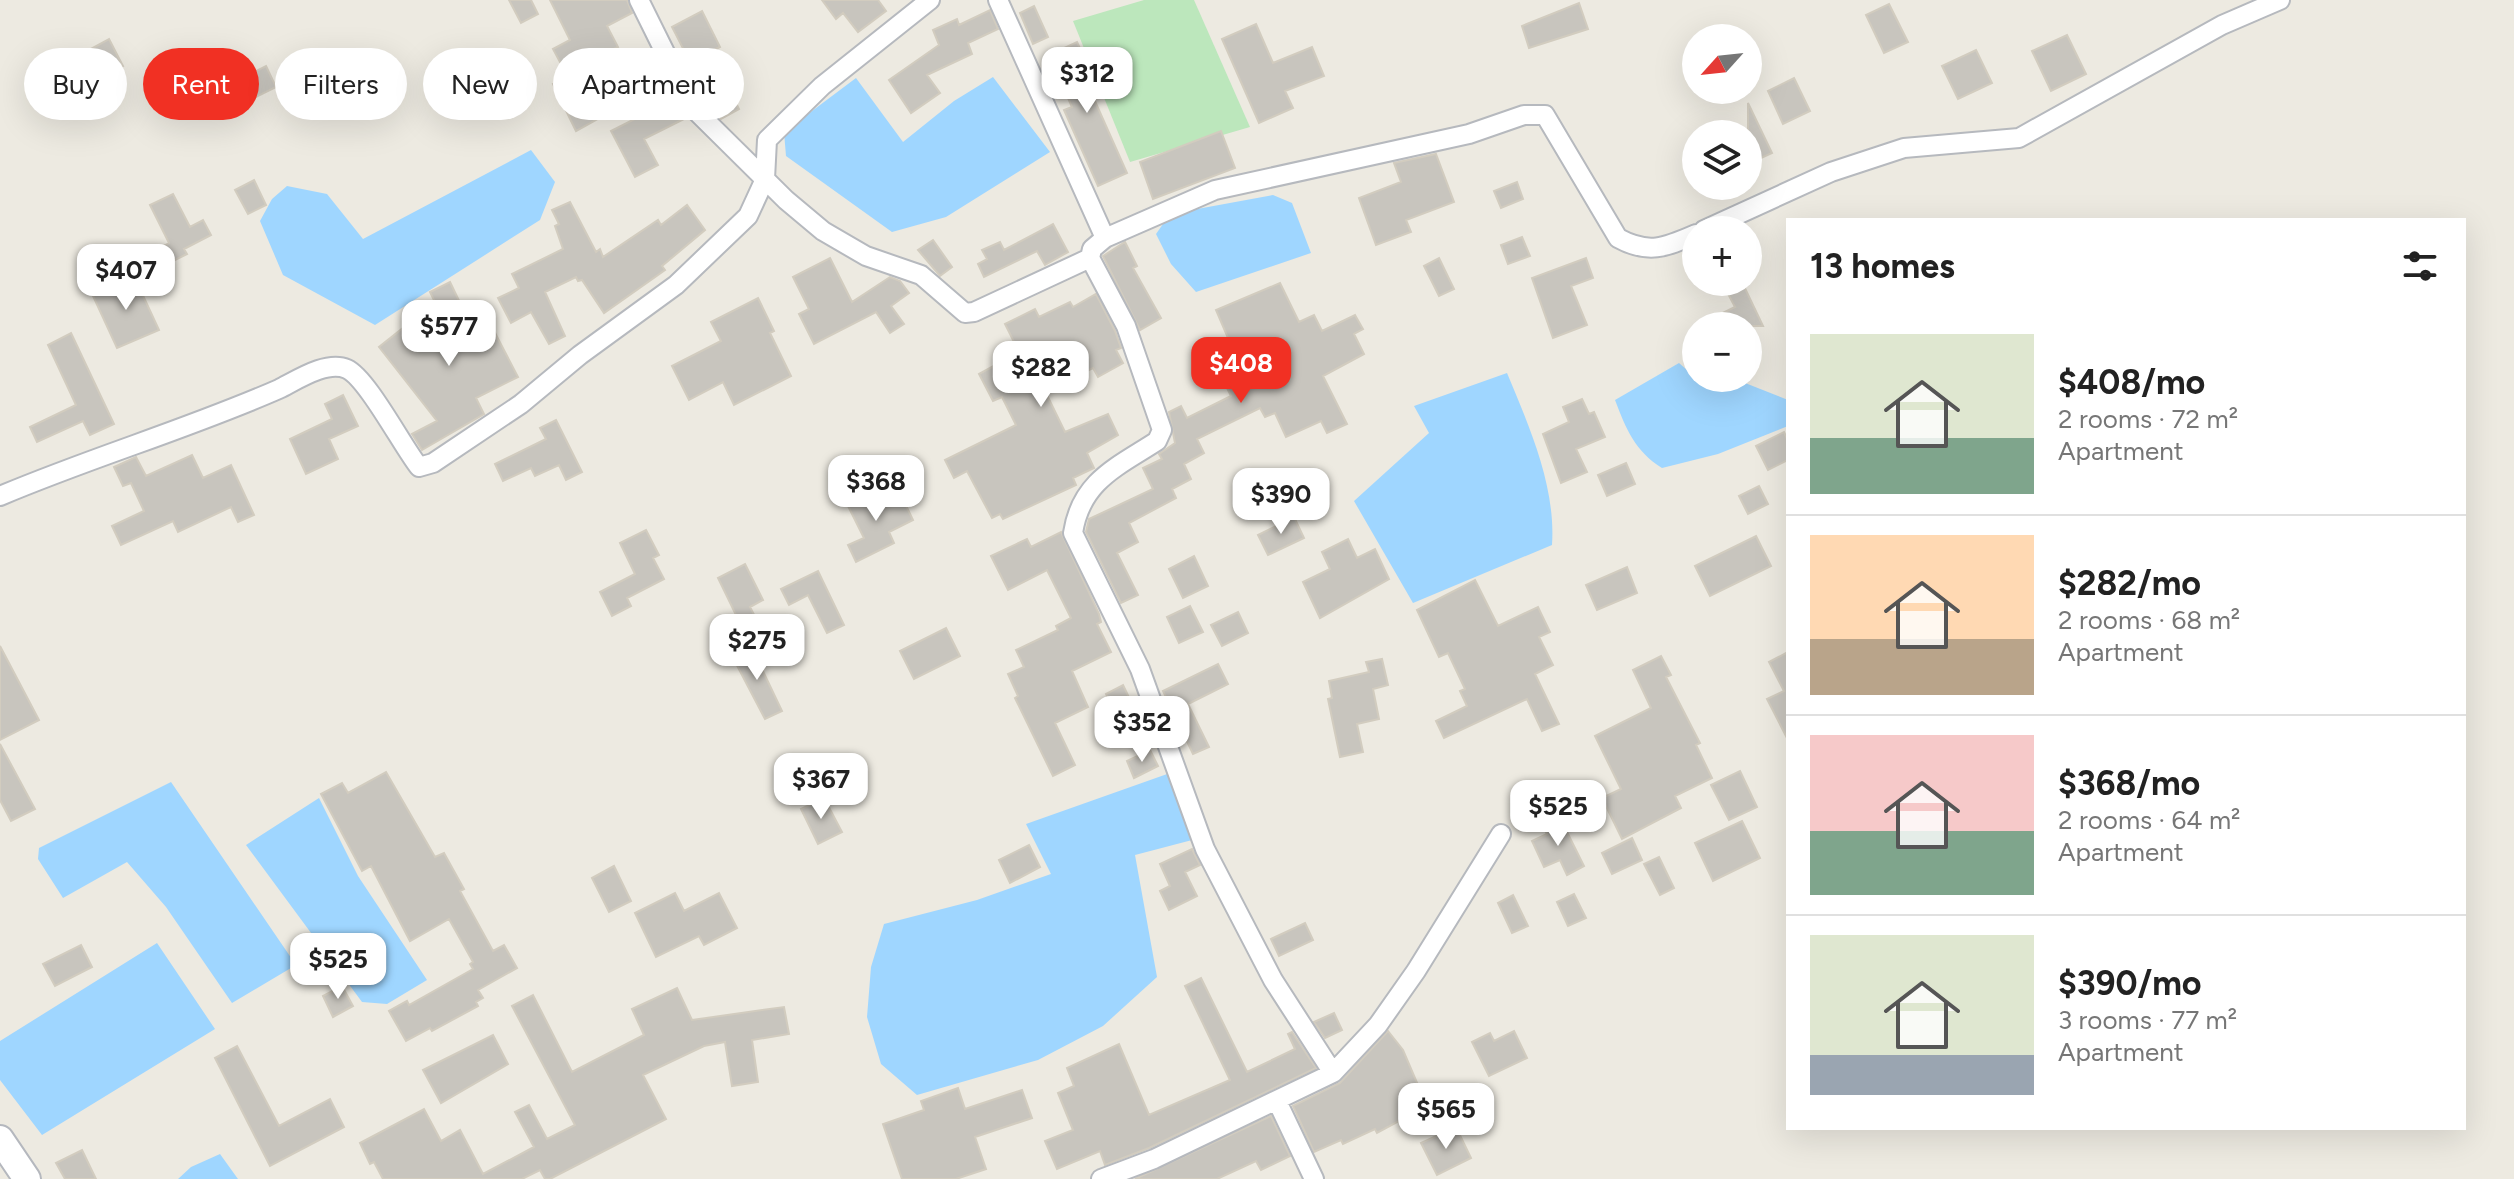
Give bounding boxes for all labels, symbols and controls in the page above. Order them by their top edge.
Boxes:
north arrow [1682,24,1762,104]
map controls [1682,24,1762,392]
pin: $312 [1040,47,1134,115]
chip: Buy [24,48,127,120]
chip: Rent [143,48,259,120]
chip: Filters [275,48,407,120]
chip: New [423,48,537,120]
chip: Apartment [553,48,744,120]
text: $312 [1060,57,1114,89]
button: layers [1682,120,1762,200]
button: + [1682,216,1762,296]
pin: $407 [79,244,173,312]
icon: filters [2398,244,2442,288]
text: 13 homes [1810,246,1955,287]
text: $407 [95,254,157,286]
pin: $577 [402,300,496,368]
text: $577 [420,310,478,342]
button: − [1682,312,1762,392]
pin: $408 [1194,337,1288,405]
pin: $282 [994,341,1088,409]
text: $408 [1209,347,1273,379]
text: $282 [1011,351,1071,383]
text: $408/mo [2058,362,2205,403]
icon: home [1874,366,1970,462]
text: 2 rooms · 72 m² [2058,403,2238,435]
text: Apartment [2058,435,2184,467]
pin: $368 [829,455,923,523]
text: $368 [846,465,906,497]
pin: $390 [1234,468,1328,536]
text: $390 [1251,478,1311,510]
text: $282/mo [2058,563,2201,604]
icon: home [1874,567,1970,663]
text: 2 rooms · 68 m² [2058,604,2240,636]
pin: $275 [710,614,804,682]
text: $275 [727,624,787,656]
text: Apartment [2058,636,2184,668]
pin: $352 [1095,696,1189,764]
text: $352 [1112,706,1172,738]
pin: $367 [774,753,868,821]
text: $367 [792,763,850,795]
text: $368/mo [2058,763,2200,804]
icon: home [1874,767,1970,863]
pin: $525 [1511,780,1605,848]
text: $525 [1528,790,1588,822]
text: 2 rooms · 64 m² [2058,804,2240,836]
text: Apartment [2058,836,2184,868]
pin: $525 [291,933,385,1001]
text: $525 [308,943,368,975]
text: $390/mo [2058,963,2202,1004]
icon: home [1874,967,1970,1063]
text: 3 rooms · 77 m² [2058,1004,2237,1036]
text: Apartment [2058,1036,2184,1068]
pin: $565 [1399,1083,1493,1151]
text: $565 [1416,1093,1476,1125]

